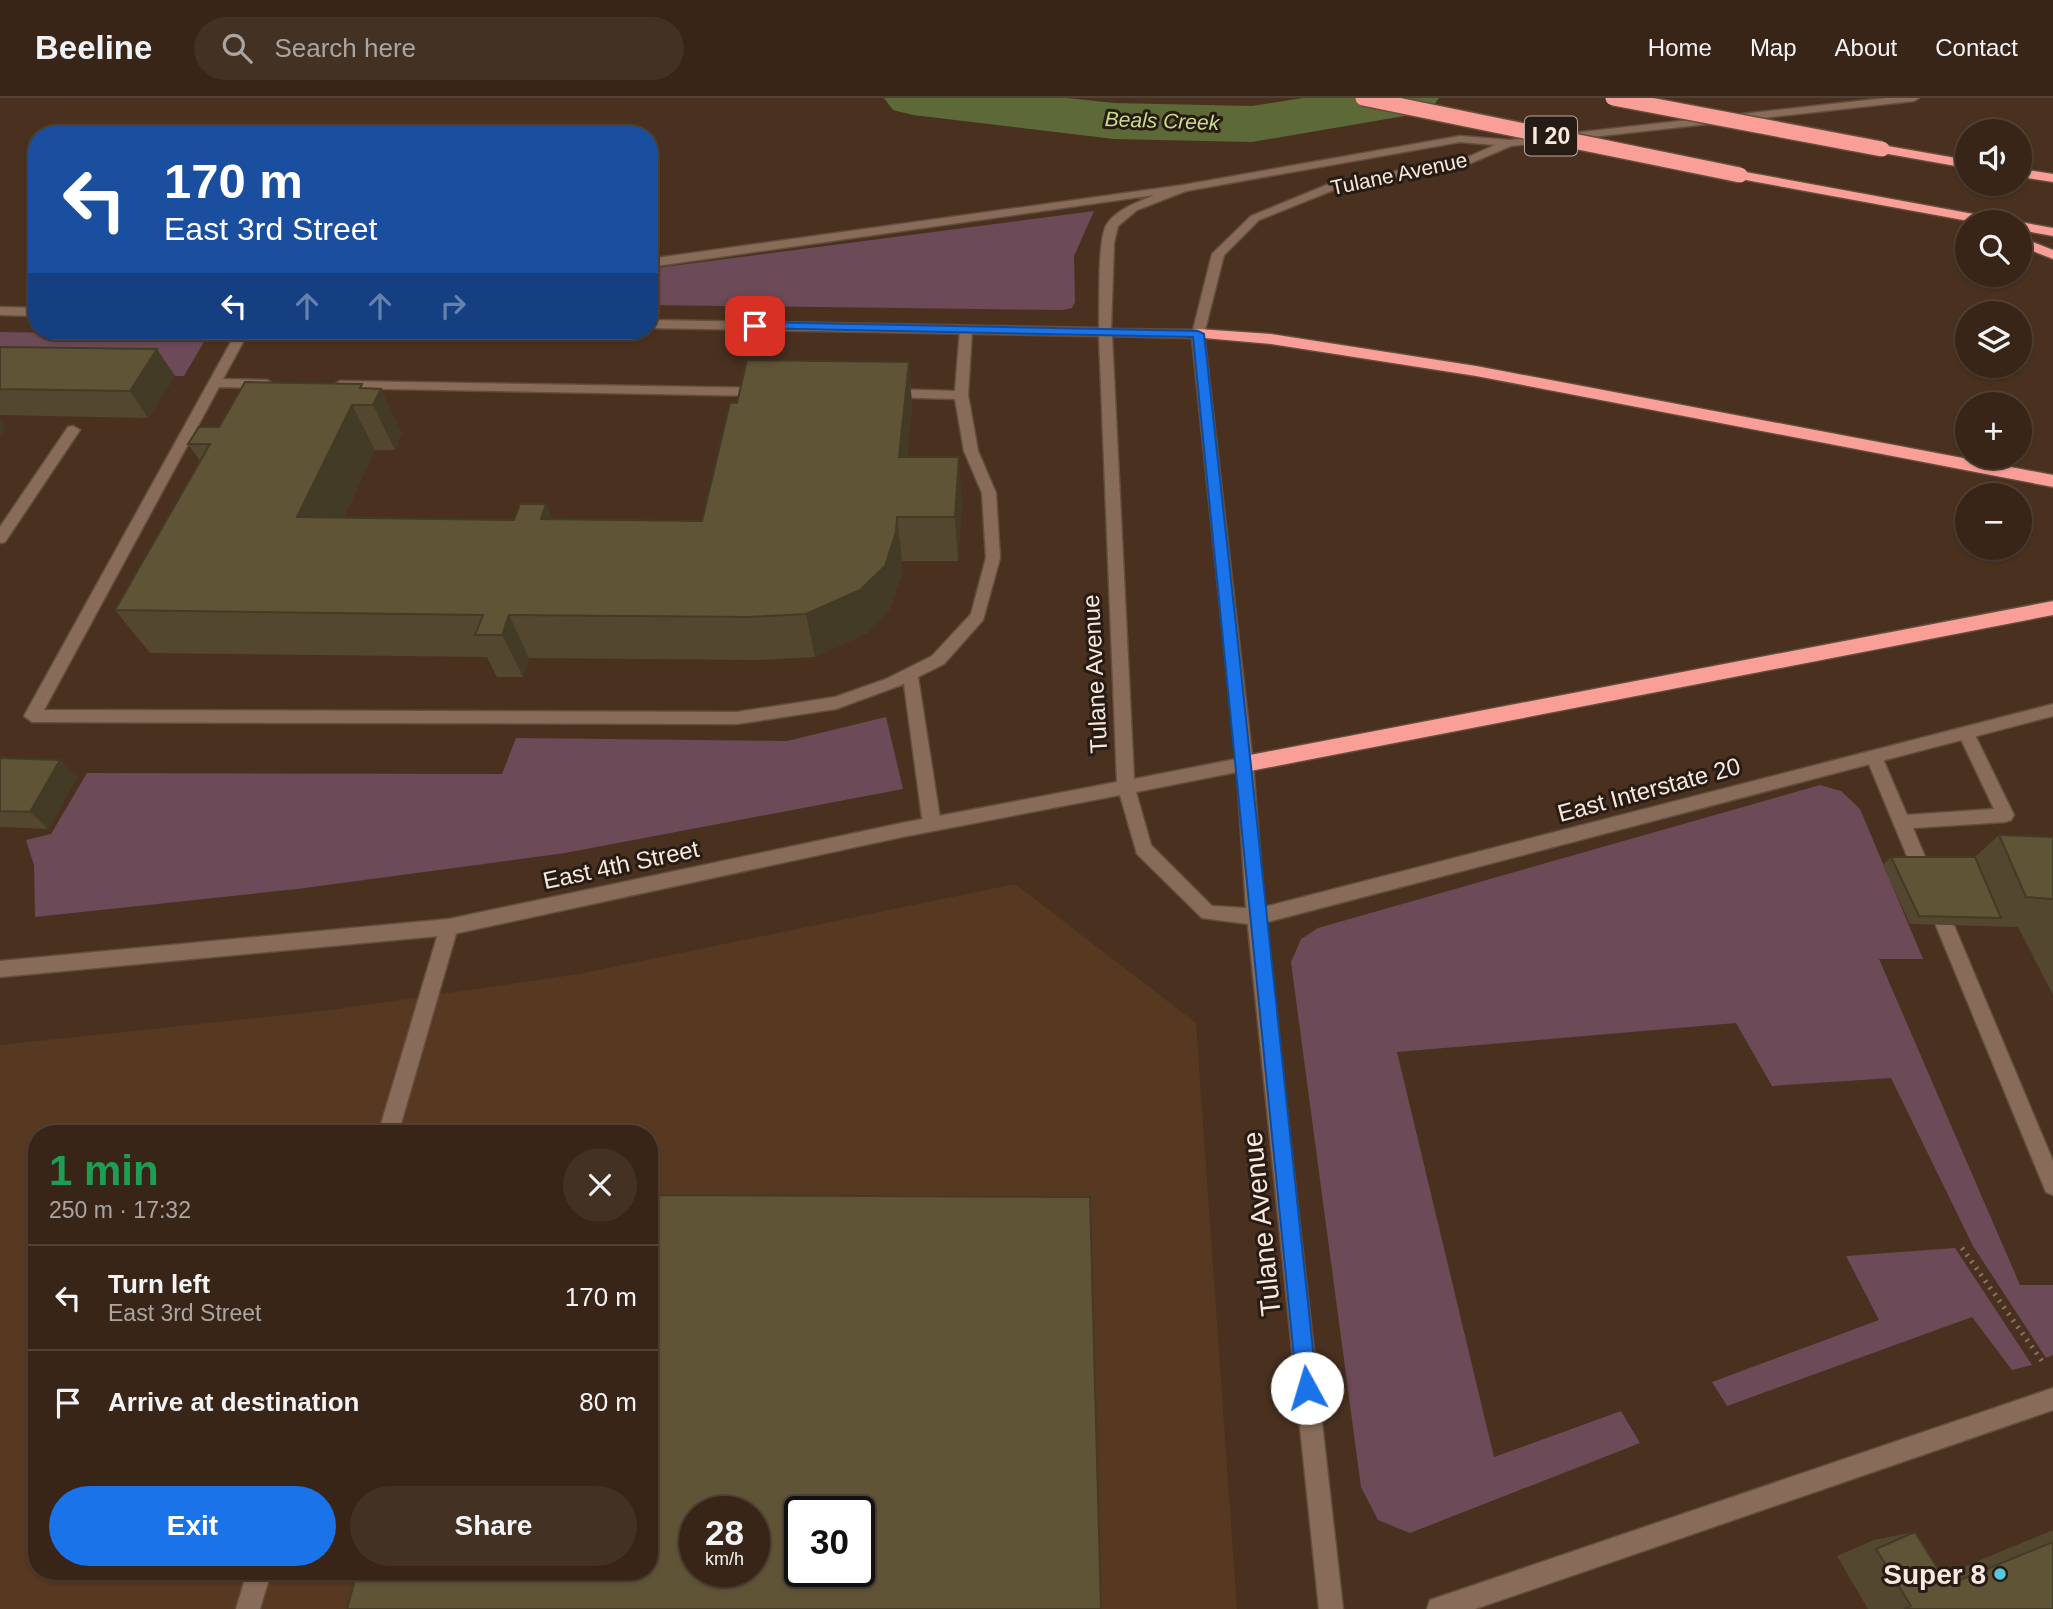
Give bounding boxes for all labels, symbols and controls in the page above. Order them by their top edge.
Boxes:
search box [194,17,684,80]
text: Beeline [35,29,152,66]
icon: search [218,29,256,67]
text: Search here [274,33,416,63]
text: Home [1648,34,1712,61]
text: Map [1750,34,1797,61]
text: About [1835,34,1897,61]
text: Contact [1935,34,2018,61]
water label: Beals Creek [1104,107,1221,134]
road number: I 20 [1525,117,1577,156]
map controls [1955,119,2032,560]
button: sound [1955,119,2032,196]
street label: Tulane Avenue [1329,148,1469,199]
icon: left [49,154,140,245]
text: 170 m [164,154,303,208]
button: search [1955,210,2032,287]
text: East 3rd Street [164,211,377,247]
icon: left [215,287,253,325]
icon: ahead [288,287,326,325]
icon: ahead [361,287,399,325]
icon: right [434,287,472,325]
pin [725,296,785,356]
button: layers [1955,301,2032,378]
icon: arrive [736,307,774,345]
button: + [1955,392,2032,469]
button: − [1955,483,2032,560]
street label: Tulane Avenue [1077,594,1112,754]
street label: East Interstate 20 [1555,752,1743,827]
street label: East 4th Street [540,835,702,894]
street label: Tulane Avenue [1236,1130,1287,1318]
text: 1 min [49,1147,159,1194]
button: close [563,1148,637,1222]
text: 250 m · 17:32 [49,1197,191,1223]
text: Turn left [108,1269,210,1299]
icon: left [49,1279,87,1317]
text: 170 m [565,1282,637,1312]
text: East 3rd Street [108,1300,261,1326]
position arrow [1270,1351,1344,1425]
icon: arrive [49,1384,87,1422]
text: Arrive at destination [108,1387,359,1417]
text: 80 m [579,1387,637,1417]
button: Exit [49,1486,336,1566]
button: Share [350,1486,637,1566]
speed limit sign: 30 [784,1496,875,1587]
text: 28 [705,1513,744,1552]
text: km/h [705,1549,744,1569]
place label: Super 8 [1883,1559,1986,1590]
marker: Super 8 [1992,1566,2008,1582]

